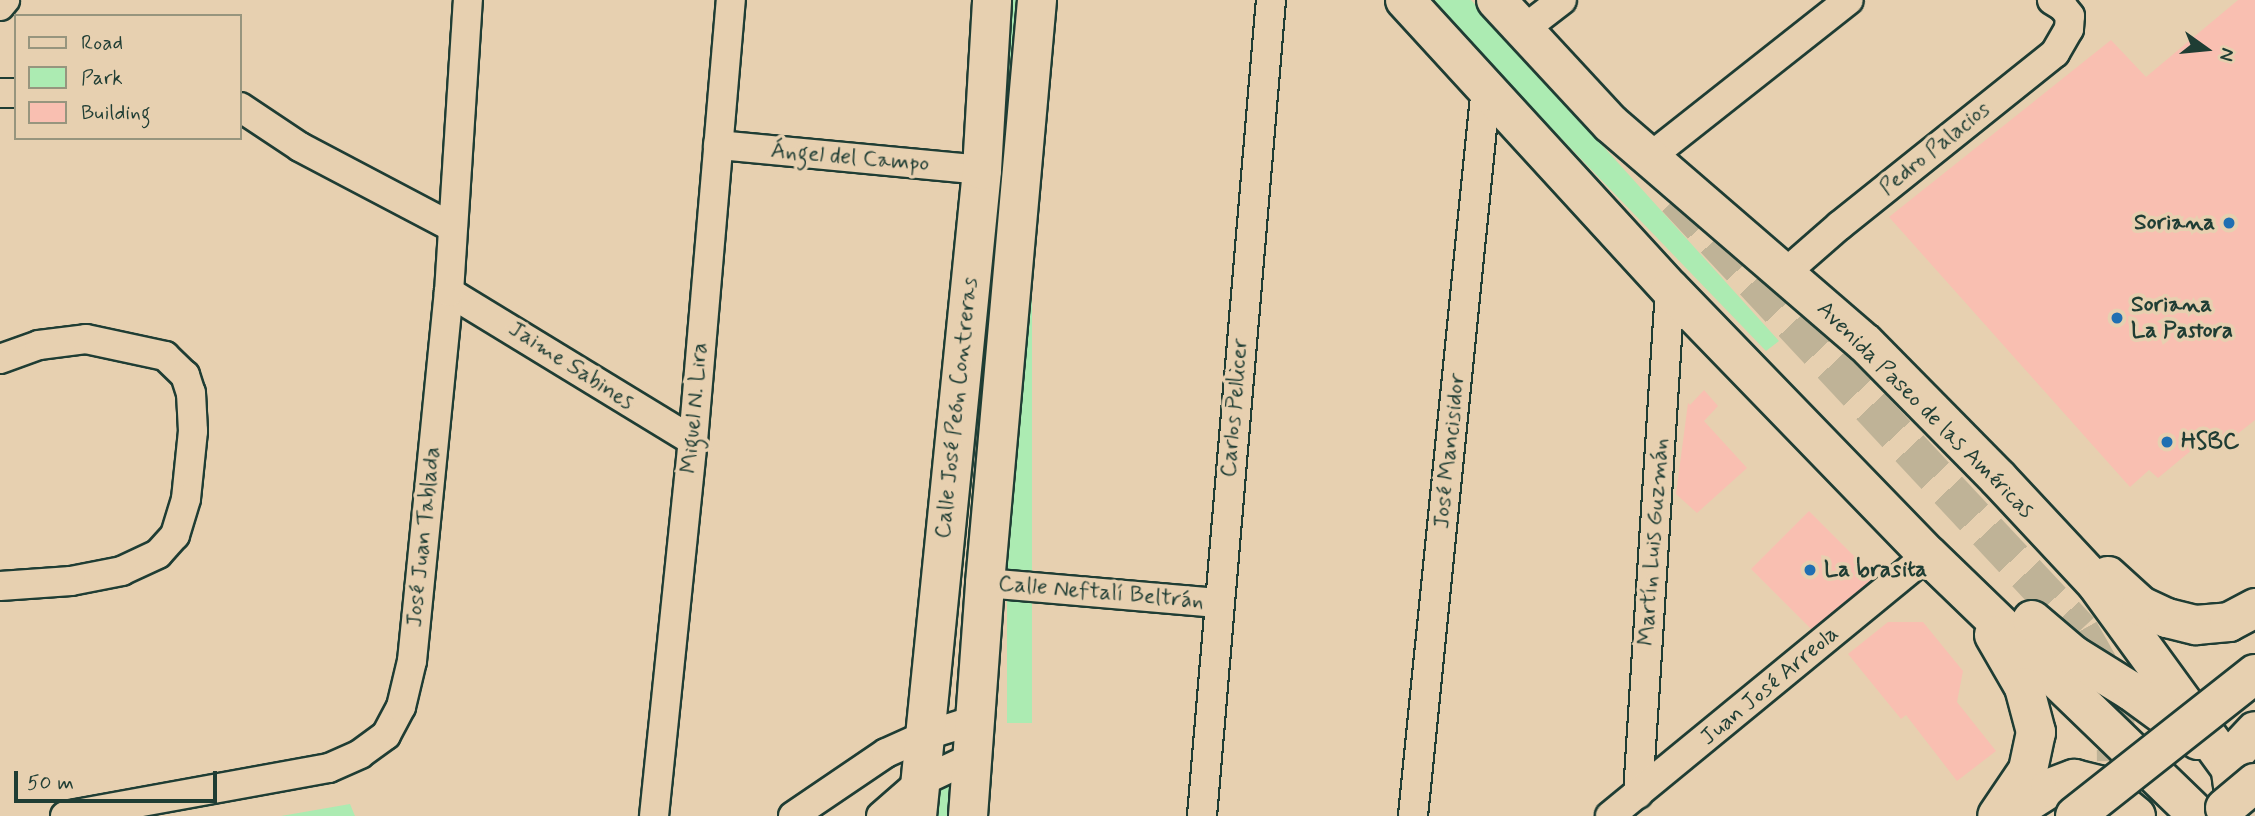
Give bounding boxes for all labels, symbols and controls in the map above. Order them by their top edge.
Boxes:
legend [14,14,242,140]
north arrow [2171,14,2241,84]
text: Road [81,29,123,57]
text: N [2213,45,2240,64]
text: Park [81,64,123,92]
street label: Pedro Palacios [1874,96,1996,202]
text: Building [81,99,151,127]
street label: Ángel del Campo [768,137,932,179]
place label: Soriana [2134,209,2215,237]
marker: Soriana [2221,215,2237,231]
street label: Calle José Peón Contreras [930,279,984,537]
place label: Soriana La Pastora [2131,291,2233,345]
street label: Avenida Paseo de las Américas [1811,296,2039,524]
marker: Soriana La Pastora [2109,310,2125,326]
street label: Jaime Sabines [500,313,642,419]
street label: Carlos Pellicer [1215,337,1255,479]
street label: Miguel N. Lira [676,341,714,475]
street label: José Mancisidor [1428,372,1472,530]
place label: HSBC [2181,428,2239,456]
marker: HSBC [2159,434,2175,450]
street label: Martín Luis Guzmán [1633,437,1675,647]
street label: José Juan Tablada [401,447,447,627]
place label: La brasita [1824,556,1930,584]
marker: La brasita [1802,562,1818,578]
street label: Calle Neftalí Beltrán [997,570,1205,616]
street label: Juan José Arreola [1695,620,1845,752]
scale bar [18,756,220,800]
text: 50 m [27,769,74,797]

